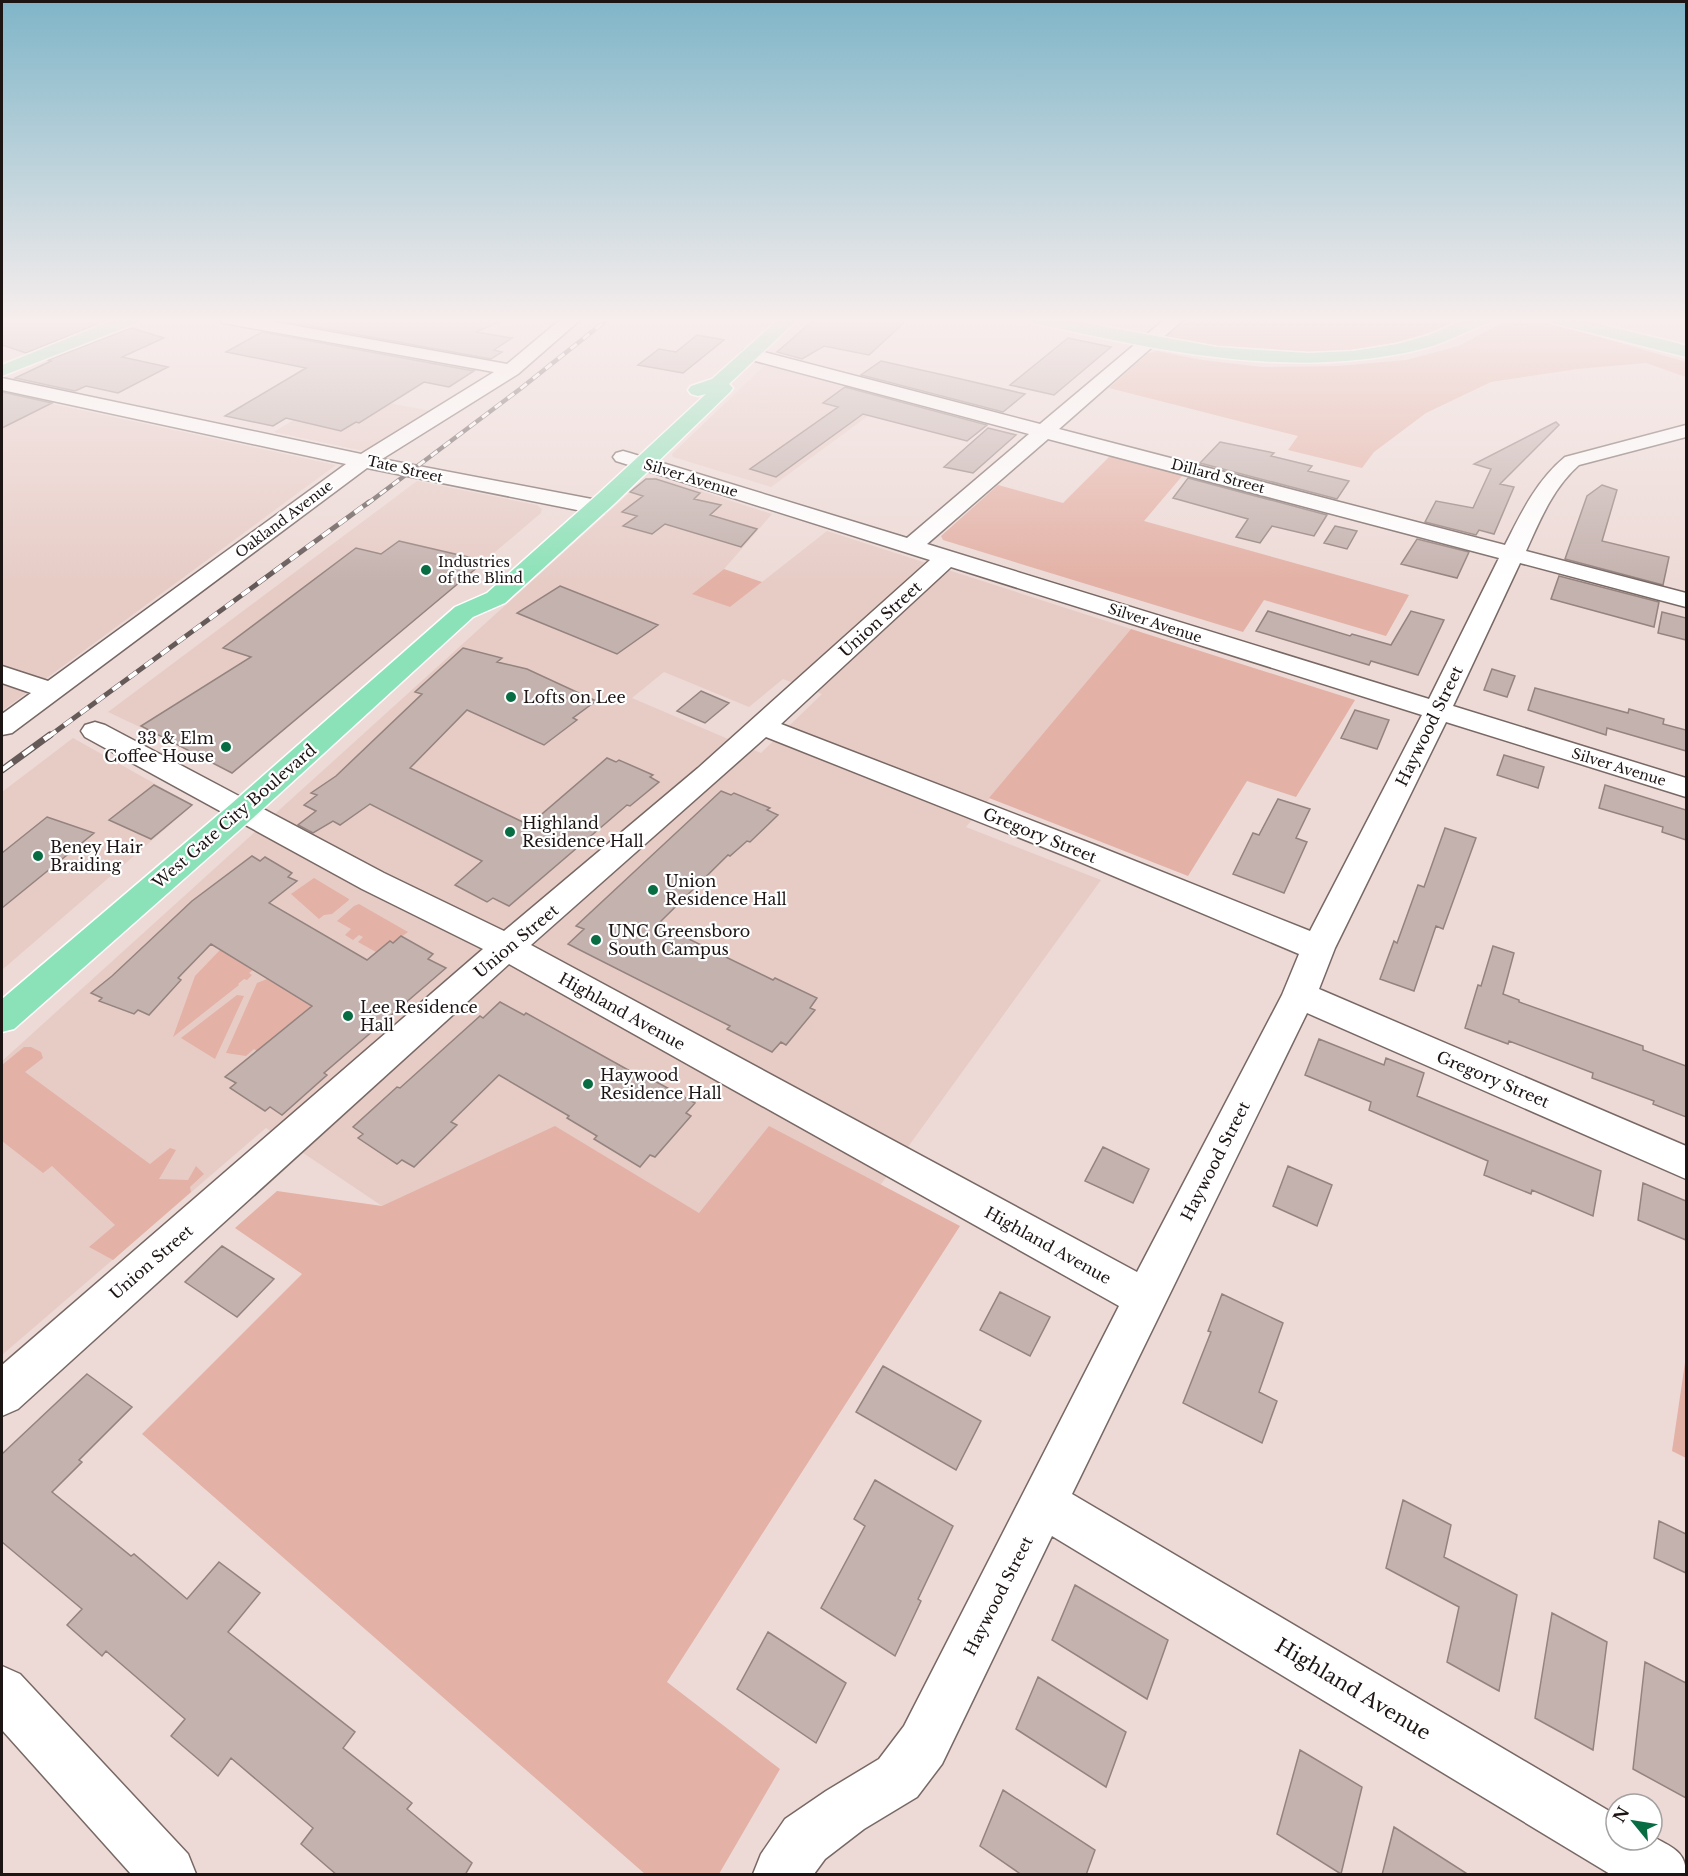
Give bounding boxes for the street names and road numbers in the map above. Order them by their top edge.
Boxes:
street label: Tate Street [365,452,445,487]
street label: Silver Avenue [642,455,740,501]
street label: Dillard Street [1169,455,1267,497]
street label: Oakland Avenue [232,476,336,562]
street label: Union Street [835,577,925,661]
street label: Silver Avenue [1106,599,1204,647]
street label: Haywood Street [1391,663,1467,789]
street label: West Gate City Boulevard [147,739,320,893]
street label: Silver Avenue [1570,744,1668,790]
street label: Gregory Street [980,803,1100,867]
street label: Union Street [470,900,562,982]
street label: Highland Avenue [555,968,689,1054]
street label: Gregory Street [1434,1046,1552,1112]
street label: Haywood Street [1176,1098,1254,1224]
street label: Highland Avenue [981,1202,1115,1288]
street label: Union Street [105,1220,197,1304]
street label: Haywood Street [959,1533,1037,1659]
street label: Highland Avenue [1271,1633,1435,1745]

